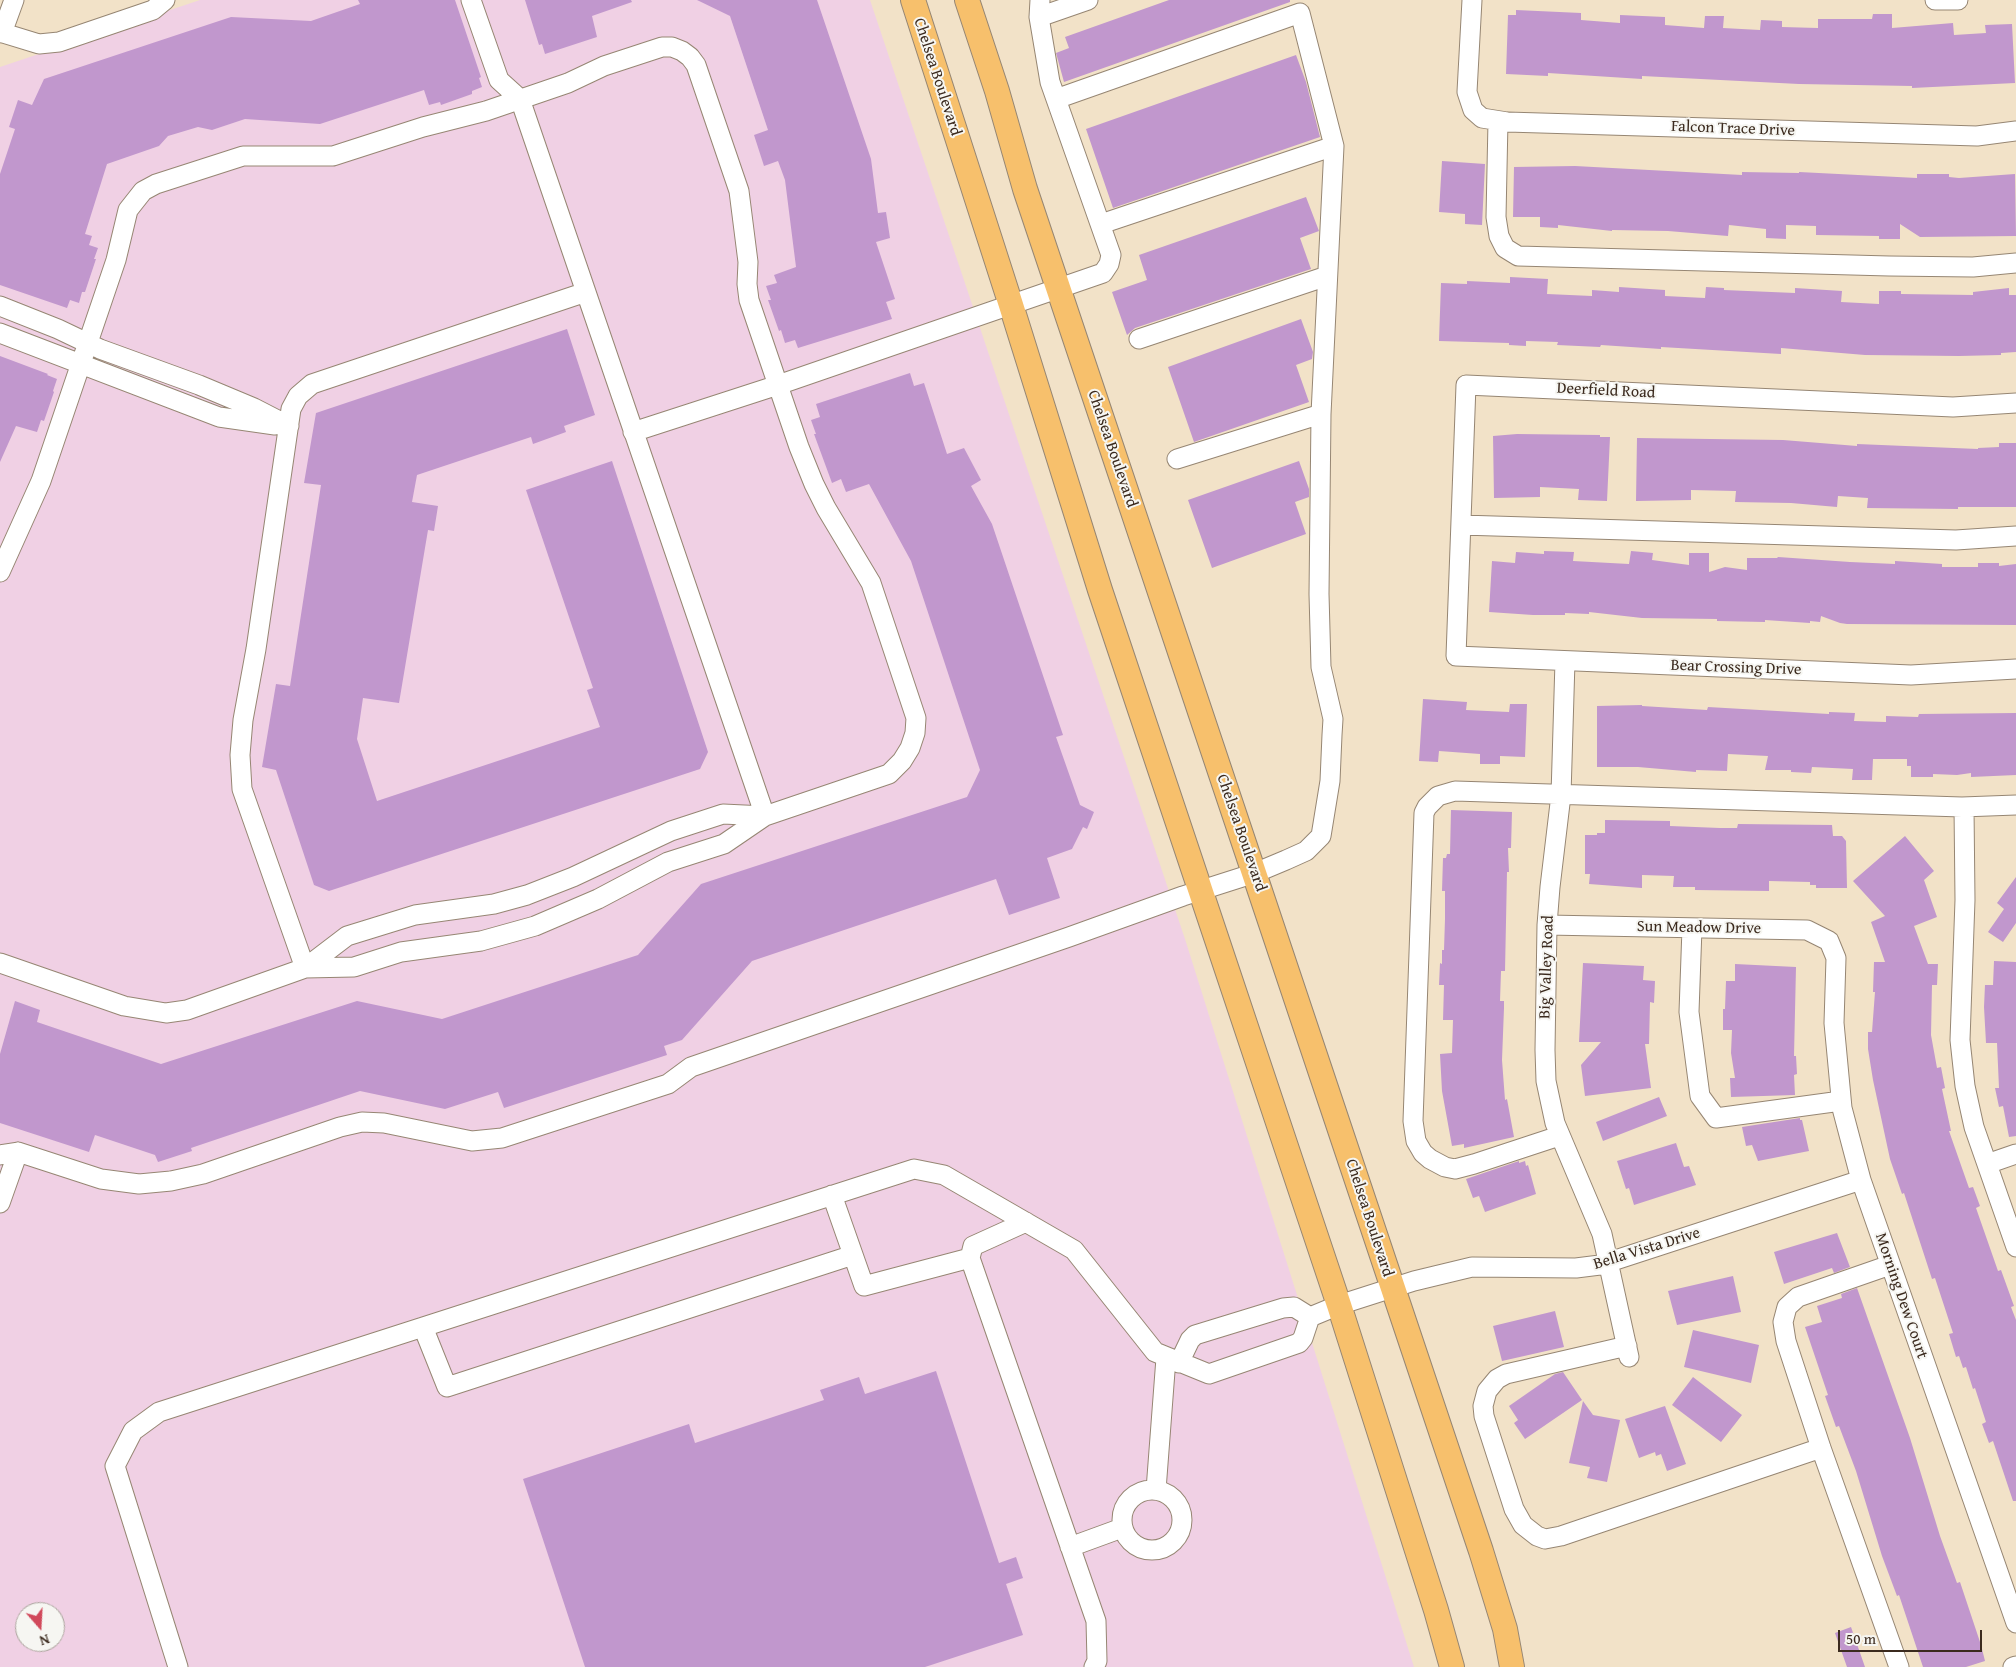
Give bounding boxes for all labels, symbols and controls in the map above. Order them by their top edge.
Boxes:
street label: Chelsea Boulevard [909,16,965,138]
street label: Falcon Trace Drive [1671,117,1795,141]
street label: Deerfield Road [1556,379,1656,403]
street label: Chelsea Boulevard [1083,388,1141,510]
street label: Bear Crossing Drive [1670,656,1802,680]
street label: Chelsea Boulevard [1212,772,1270,894]
street label: Big Valley Road [1536,915,1558,1019]
street label: Sun Meadow Drive [1637,917,1761,939]
street label: Chelsea Boulevard [1341,1157,1397,1279]
street label: Bella Vista Drive [1591,1224,1703,1274]
street label: Morning Dew Court [1870,1231,1932,1361]
north arrow [15,1602,65,1652]
scale bar [1841,1620,1985,1652]
text: 50 m [1846,1628,1876,1649]
text: N [37,1629,52,1651]

